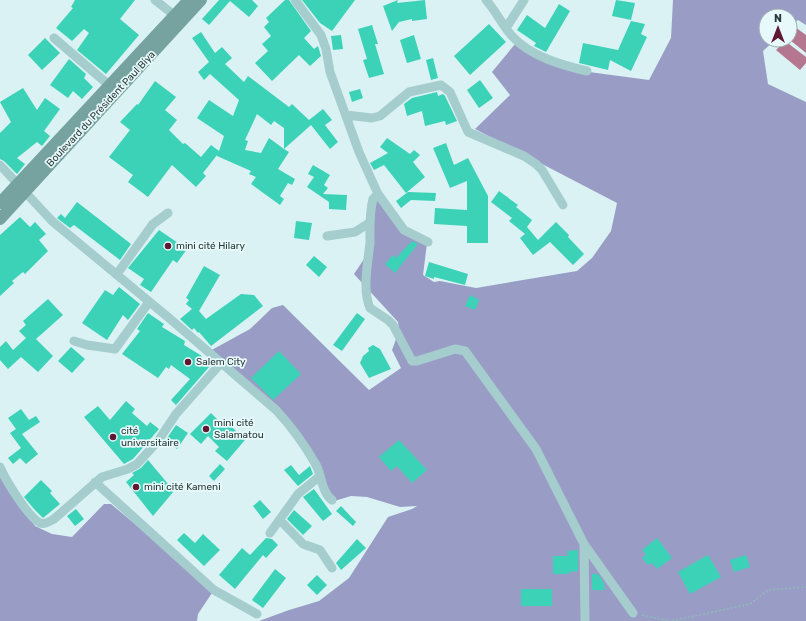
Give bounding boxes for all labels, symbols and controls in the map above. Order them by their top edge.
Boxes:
north arrow [758,8,798,48]
text: N [774,12,782,25]
street label: Boulevard du Président Paul Biya [44,49,158,169]
place label: mini cité Hilary [176,240,245,252]
marker: mini cité Hilary [163,241,173,251]
place label: Salem City [196,356,246,368]
marker: Salem City [183,357,193,367]
place label: mini cité Salamatou [214,417,264,441]
marker: mini cité Salamatou [201,424,211,434]
place label: cité universitaire [121,425,179,449]
marker: cité universitaire [108,432,118,442]
place label: mini cité Kameni [144,481,221,493]
marker: mini cité Kameni [131,482,141,492]

